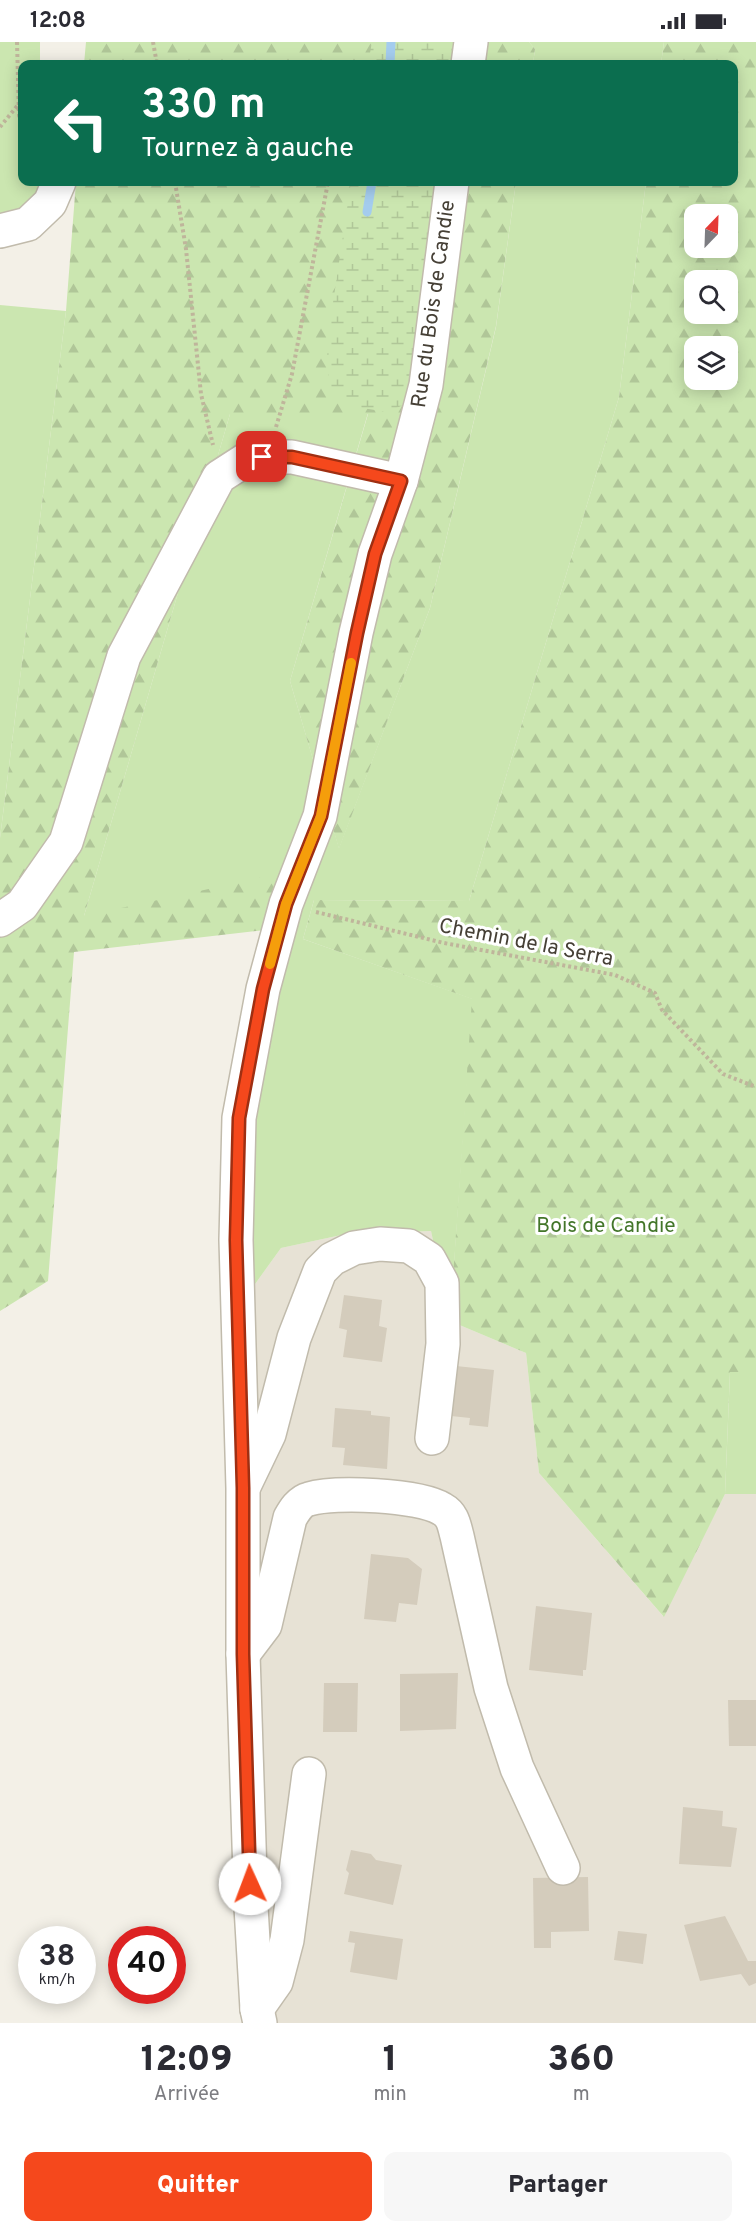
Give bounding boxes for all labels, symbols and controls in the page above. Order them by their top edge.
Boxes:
text: 12:08 [30,8,86,35]
text: 330 m [141,80,266,133]
icon: left [42,84,120,162]
text: Tournez à gauche [141,132,354,166]
street label: Rue du Bois de Candie [406,198,462,410]
north arrow [684,204,738,258]
map controls [684,204,738,390]
button: search [684,270,738,324]
button: layers [684,336,738,390]
pin [236,431,287,482]
icon: arrive [245,440,278,473]
street label: Chemin de la Serra [436,913,616,973]
park label: Bois de Candie [536,1213,676,1240]
position arrow [218,1852,282,1916]
speed limit sign: 40 [108,1926,186,2004]
text: 38 [39,1939,75,1976]
text: km/h [39,1971,75,1990]
text: 12:09 [141,2038,233,2084]
text: 1 [383,2038,397,2084]
text: 360 [547,2038,615,2084]
text: Arrivée [154,2082,220,2108]
text: min [373,2082,407,2108]
text: m [573,2082,590,2108]
button: Quitter [24,2152,372,2221]
button: Partager [384,2152,732,2221]

